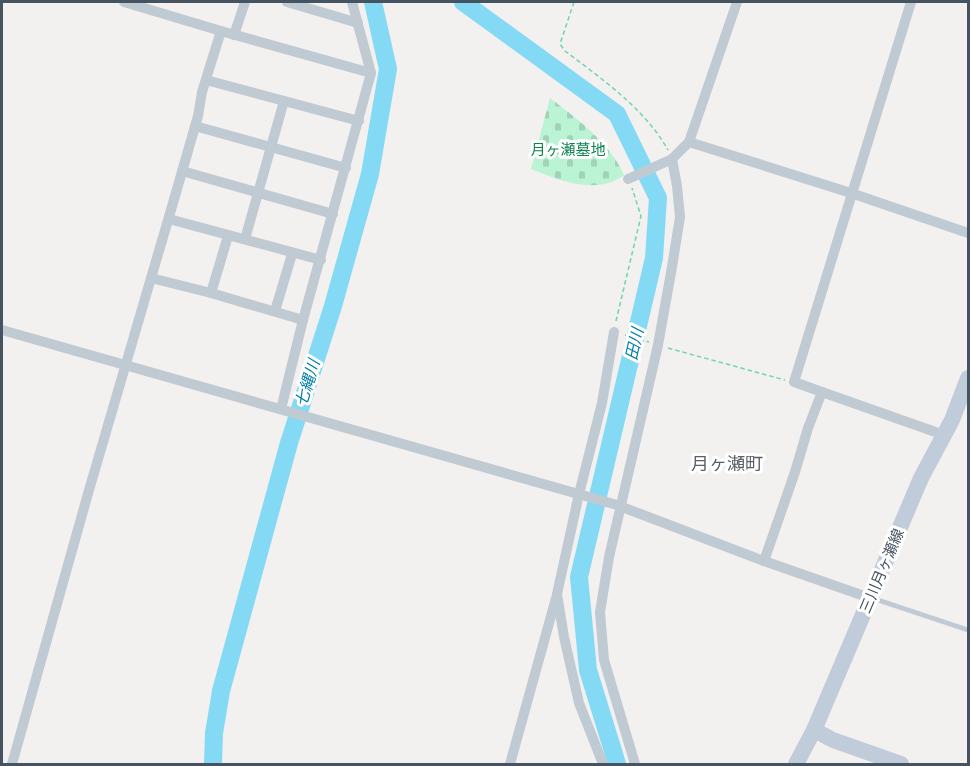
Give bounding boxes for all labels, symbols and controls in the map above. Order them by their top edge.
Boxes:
park label: 月ヶ瀬墓地 [530,140,606,160]
water label: 田川 [621,324,649,362]
water label: 七縄川 [290,355,325,409]
district label: 月ヶ瀬町 [691,452,763,476]
street label: 三川月ヶ瀬線 [855,526,909,616]

